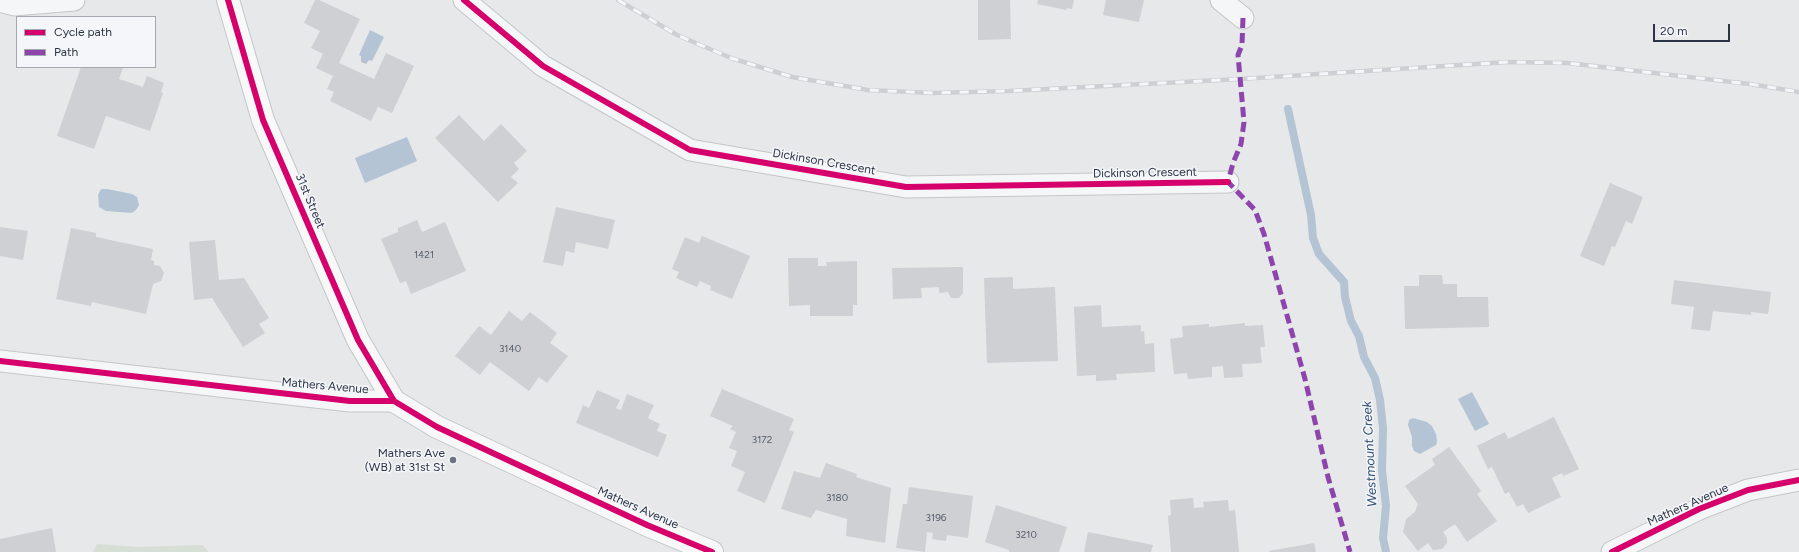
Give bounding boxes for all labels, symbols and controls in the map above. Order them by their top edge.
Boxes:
legend [16,16,156,68]
scale bar [1655,16,1732,42]
text: 20 m [1660,24,1688,38]
text: Cycle path [54,25,112,39]
text: Path [54,45,78,59]
street label: Dickinson Crescent [771,146,877,178]
street label: Dickinson Crescent [1093,165,1197,181]
street label: 31st Street [292,171,328,231]
house number: 1421 [414,249,434,261]
house number: 3140 [499,343,521,355]
street label: Mathers Avenue [281,375,369,397]
water label: Westmount Creek [1359,401,1381,507]
house number: 3172 [752,434,772,446]
place label: Mathers Ave (WB) at 31st St [365,446,445,474]
marker: Mathers Ave (WB) at 31st St [448,455,458,465]
street label: Mathers Avenue [1645,481,1731,529]
street label: Mathers Avenue [595,484,681,532]
house number: 3180 [826,492,848,504]
house number: 3196 [926,512,946,524]
house number: 3210 [1015,529,1037,541]

